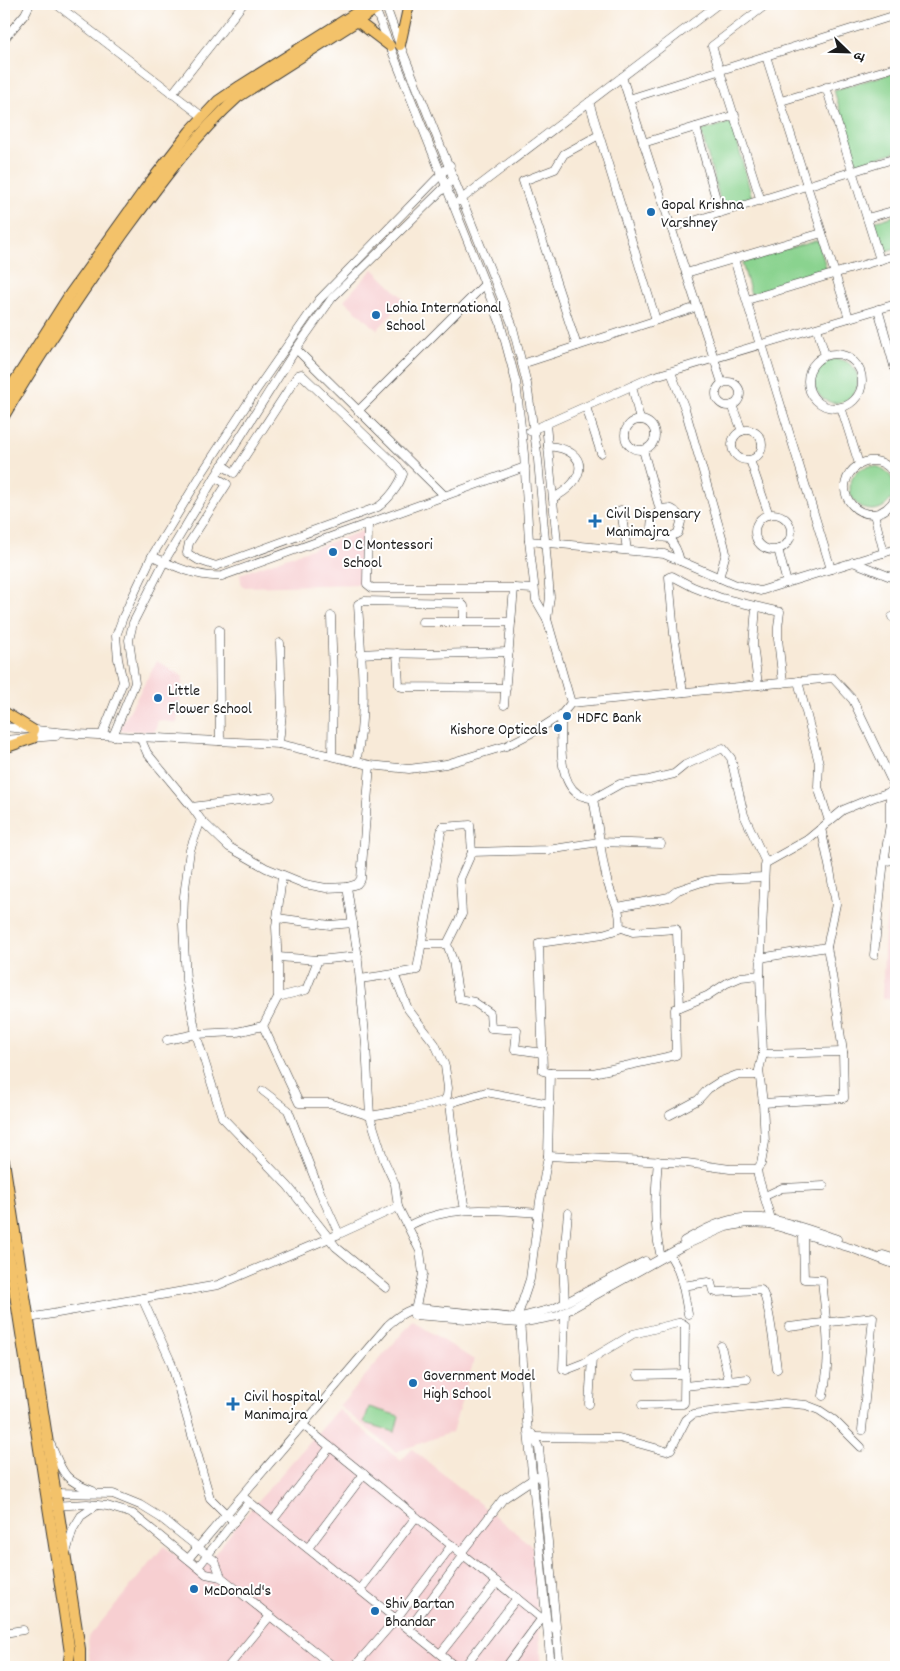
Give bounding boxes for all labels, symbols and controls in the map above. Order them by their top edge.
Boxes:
north arrow [822,28,872,78]
text: उ [847,48,869,65]
place label: Gopal Krishna Varshney [661,194,744,235]
marker: Gopal Krishna Varshney [645,206,657,218]
place label: Lohia International School [386,297,502,338]
marker: Lohia International School [370,309,382,321]
place label: Civil Dispensary Manimajra [606,503,701,544]
marker: Civil Dispensary Manimajra [588,514,602,528]
place label: D C Montessori School [343,534,433,575]
marker: D C Montessori School [327,546,339,558]
place label: Little Flower School [168,680,252,721]
marker: Little Flower School [152,692,164,704]
place label: HDFC Bank [577,707,641,730]
marker: HDFC Bank [561,710,573,722]
place label: Kishore Opticals [450,719,548,742]
marker: Kishore Opticals [552,722,564,734]
place label: Government Model High School [423,1365,535,1406]
marker: Government Model High School [407,1377,419,1389]
place label: Civil hospital, Manimajra [244,1386,324,1427]
marker: Civil hospital, Manimajra [226,1397,240,1411]
place label: McDonald's [204,1580,272,1603]
marker: McDonald's [188,1583,200,1595]
place label: Shiv Bartan Bhandar [385,1593,454,1634]
marker: Shiv Bartan Bhandar [369,1605,381,1617]

